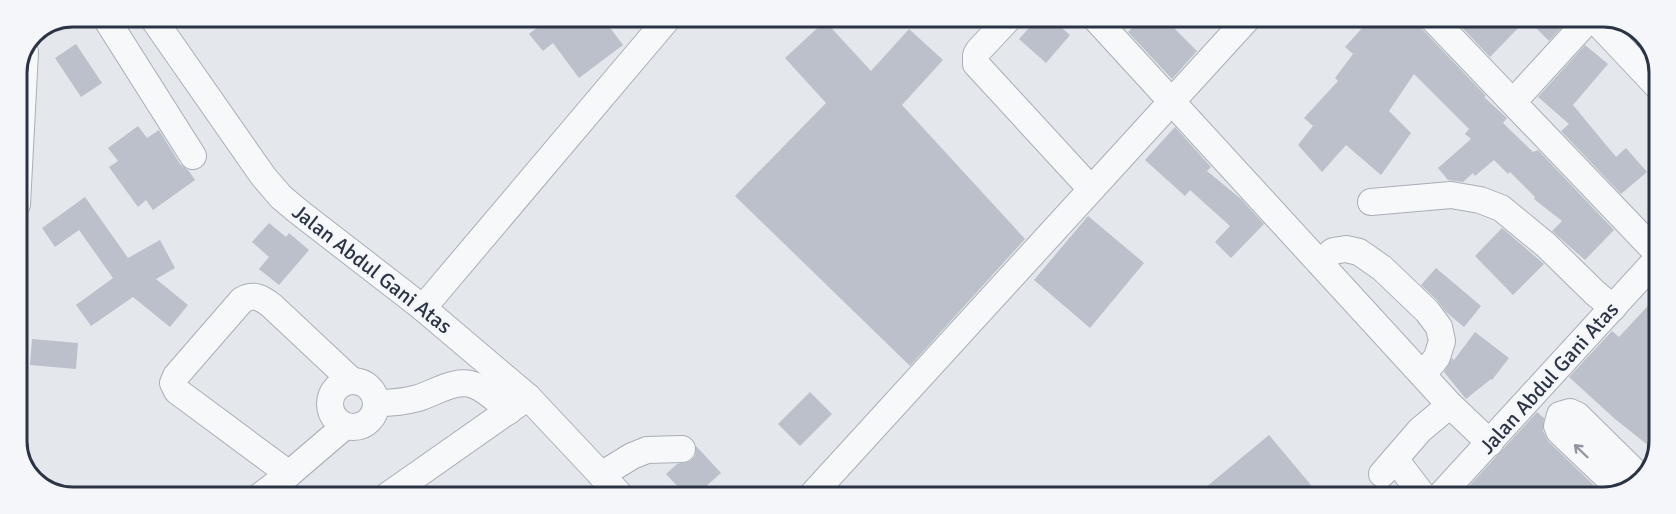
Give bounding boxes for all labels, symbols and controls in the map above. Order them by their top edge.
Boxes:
street label: Jalan Abdul Gani Atas [287,199,457,339]
street label: Jalan Abdul Gani Atas [1474,297,1624,459]
one-way arrow [1574,445,1589,459]

